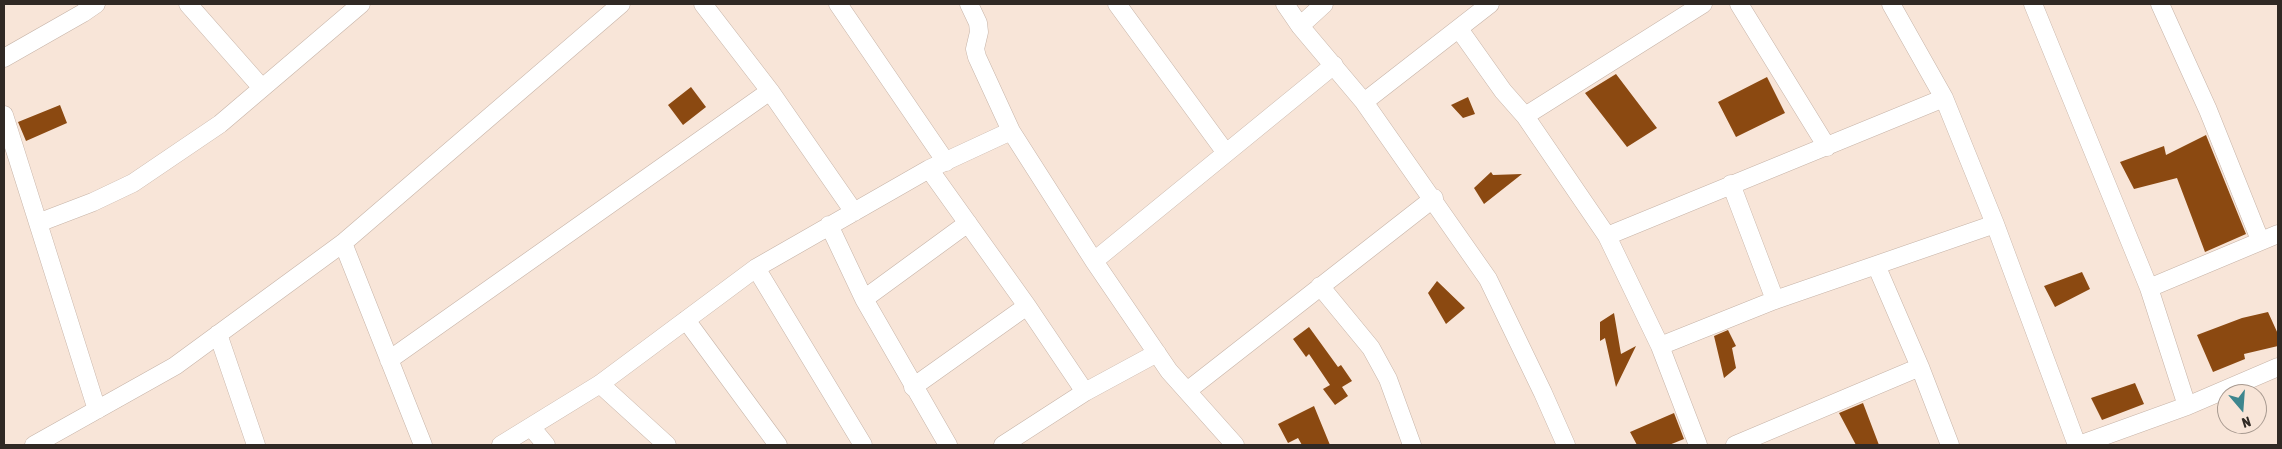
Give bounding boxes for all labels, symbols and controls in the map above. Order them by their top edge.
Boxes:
north arrow [2217,384,2267,434]
text: N [2240,413,2253,431]

